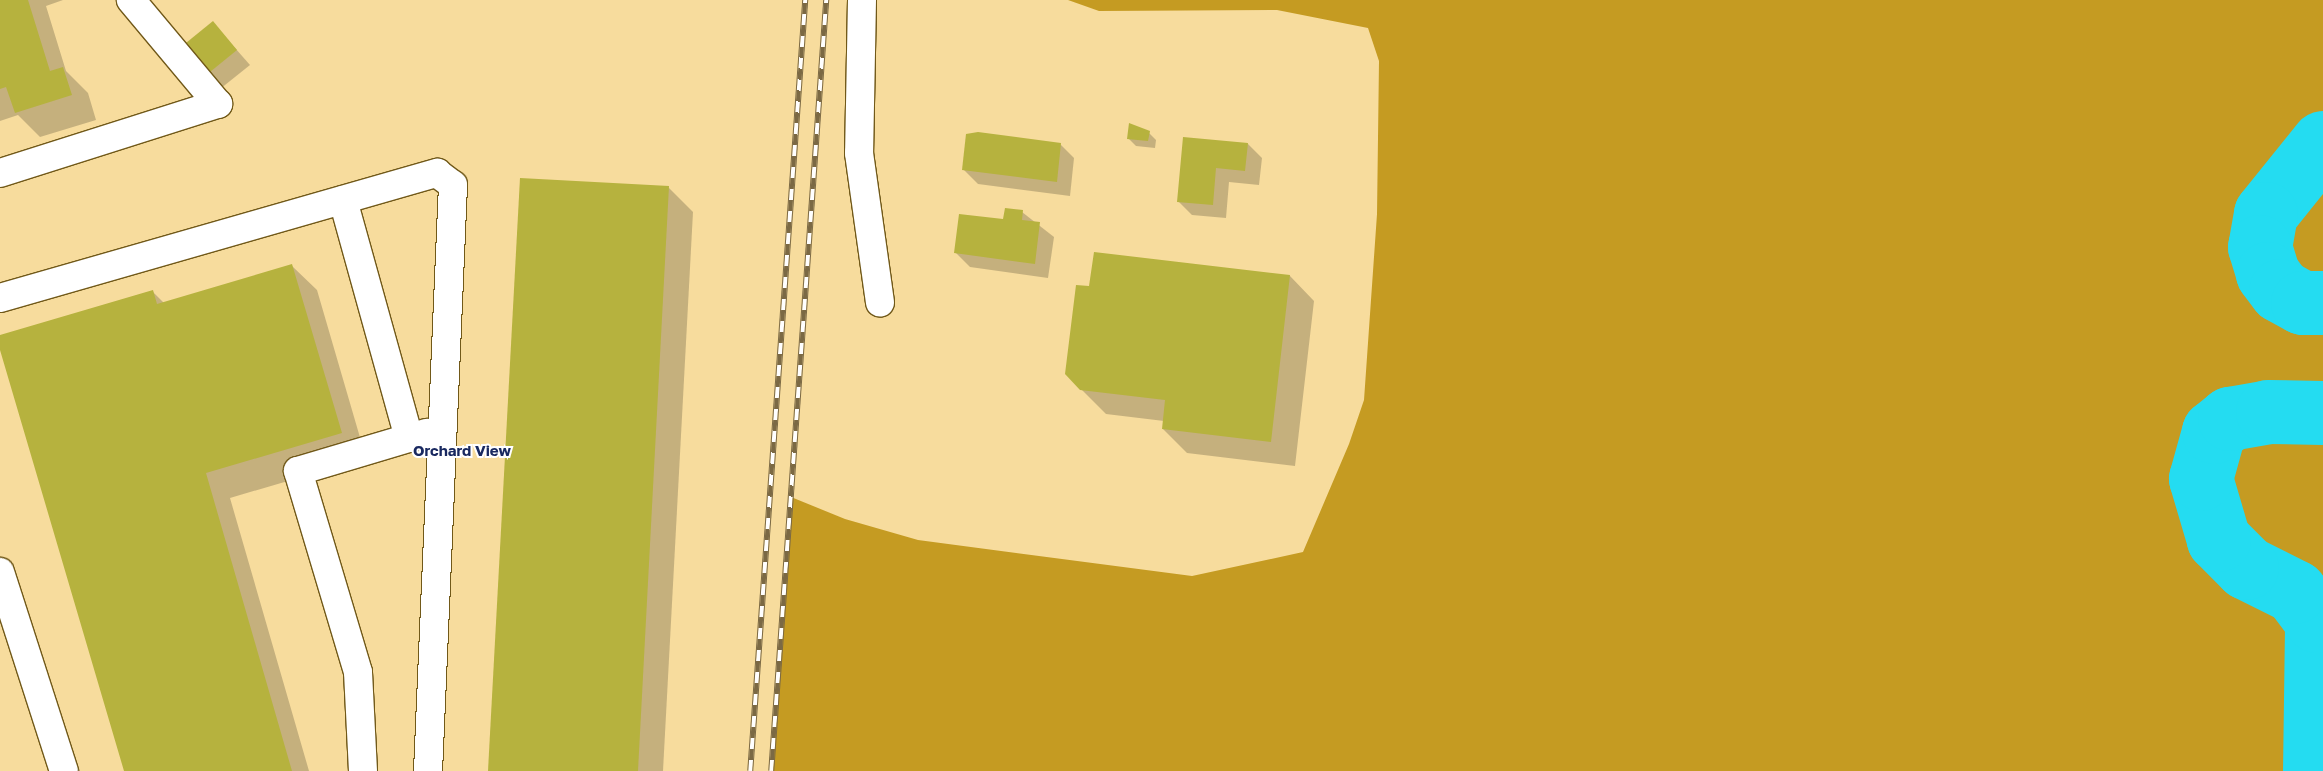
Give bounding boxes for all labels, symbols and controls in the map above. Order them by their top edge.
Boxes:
district label: Orchard View [413,442,511,460]

